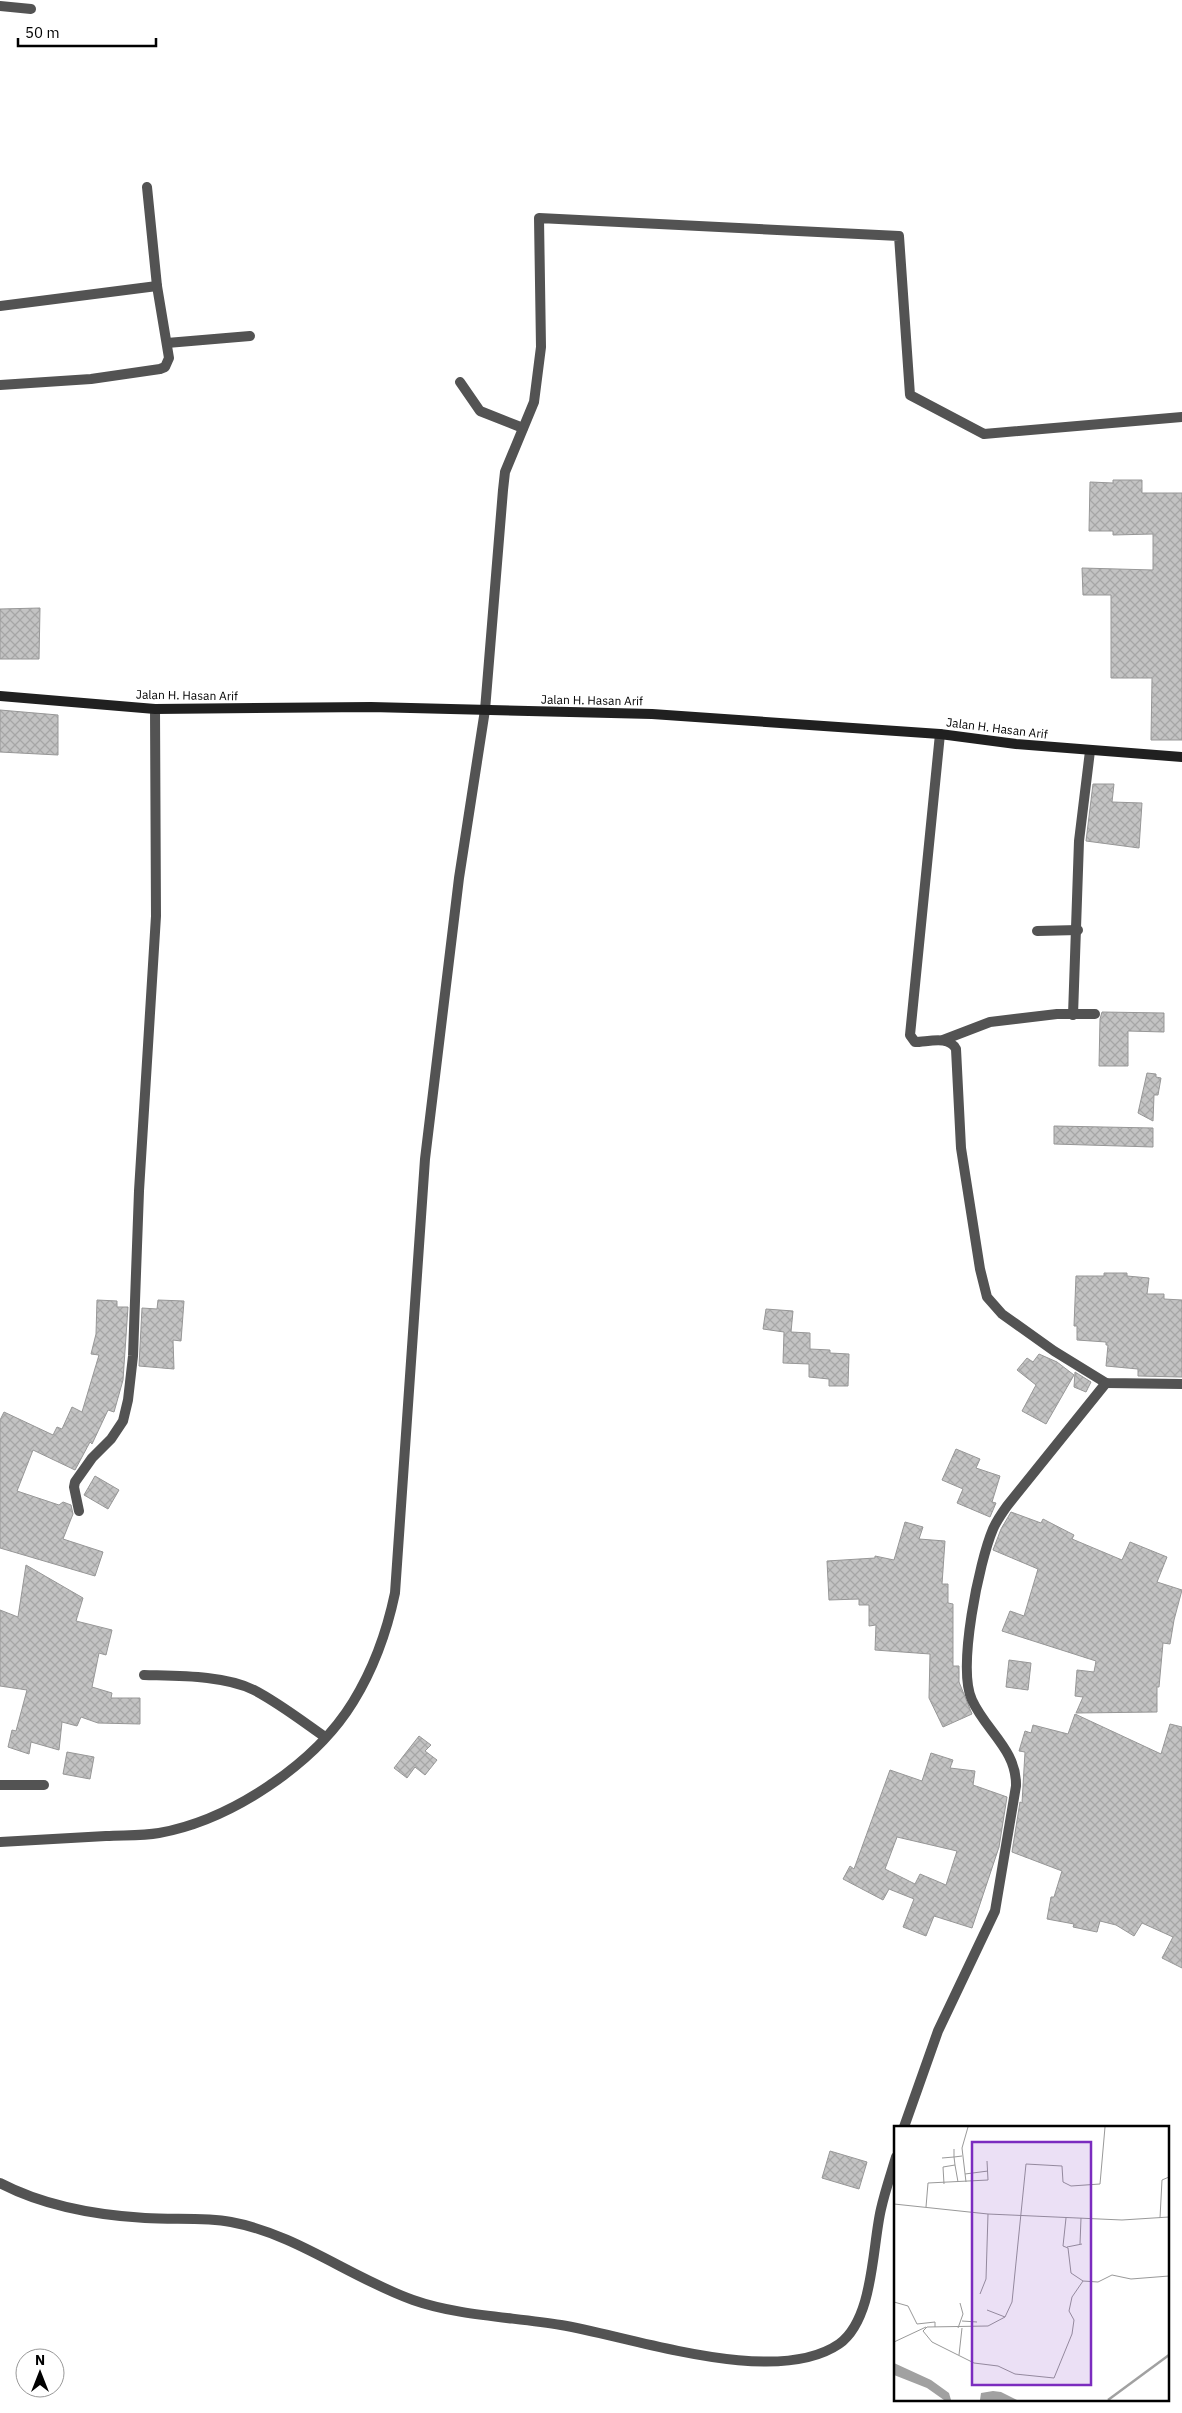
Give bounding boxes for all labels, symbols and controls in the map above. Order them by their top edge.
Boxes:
scale bar [18,15,155,47]
text: 50 m [25,23,60,42]
street label: Jalan H. Hasan Arif [136,687,238,703]
street label: Jalan H. Hasan Arif [541,692,643,708]
street label: Jalan H. Hasan Arif [945,714,1049,742]
inset map [894,2126,1170,2400]
north arrow [15,2348,65,2398]
text: N [35,2351,45,2369]

